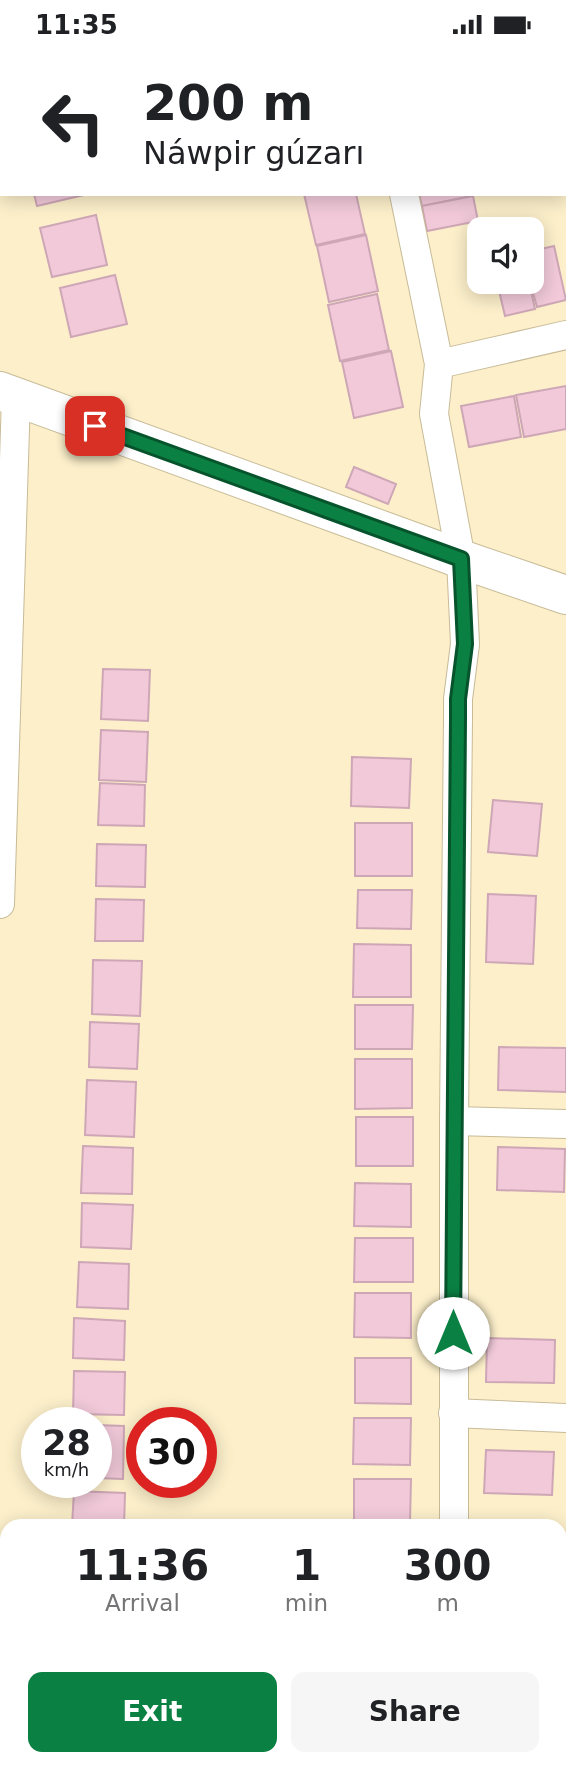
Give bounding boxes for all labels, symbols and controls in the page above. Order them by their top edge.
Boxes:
text: 11:35 [35,10,118,40]
text: 200 m [143,75,313,132]
icon: left [28,77,119,168]
text: Náwpir gúzarı [143,134,364,172]
map controls [467,217,544,294]
button: sound [467,217,544,294]
pin [65,396,125,456]
icon: arrive [76,407,114,445]
position arrow [416,1296,490,1370]
speed limit sign: 30 [126,1407,217,1498]
text: 28 [42,1423,91,1463]
text: km/h [44,1459,89,1480]
text: 11:36 [76,1541,209,1590]
text: 1 [292,1541,321,1590]
text: 300 [404,1541,491,1590]
text: Arrival [105,1590,180,1616]
text: min [285,1590,328,1616]
text: m [436,1590,459,1616]
button: Exit [28,1672,277,1752]
button: Share [291,1672,539,1752]

